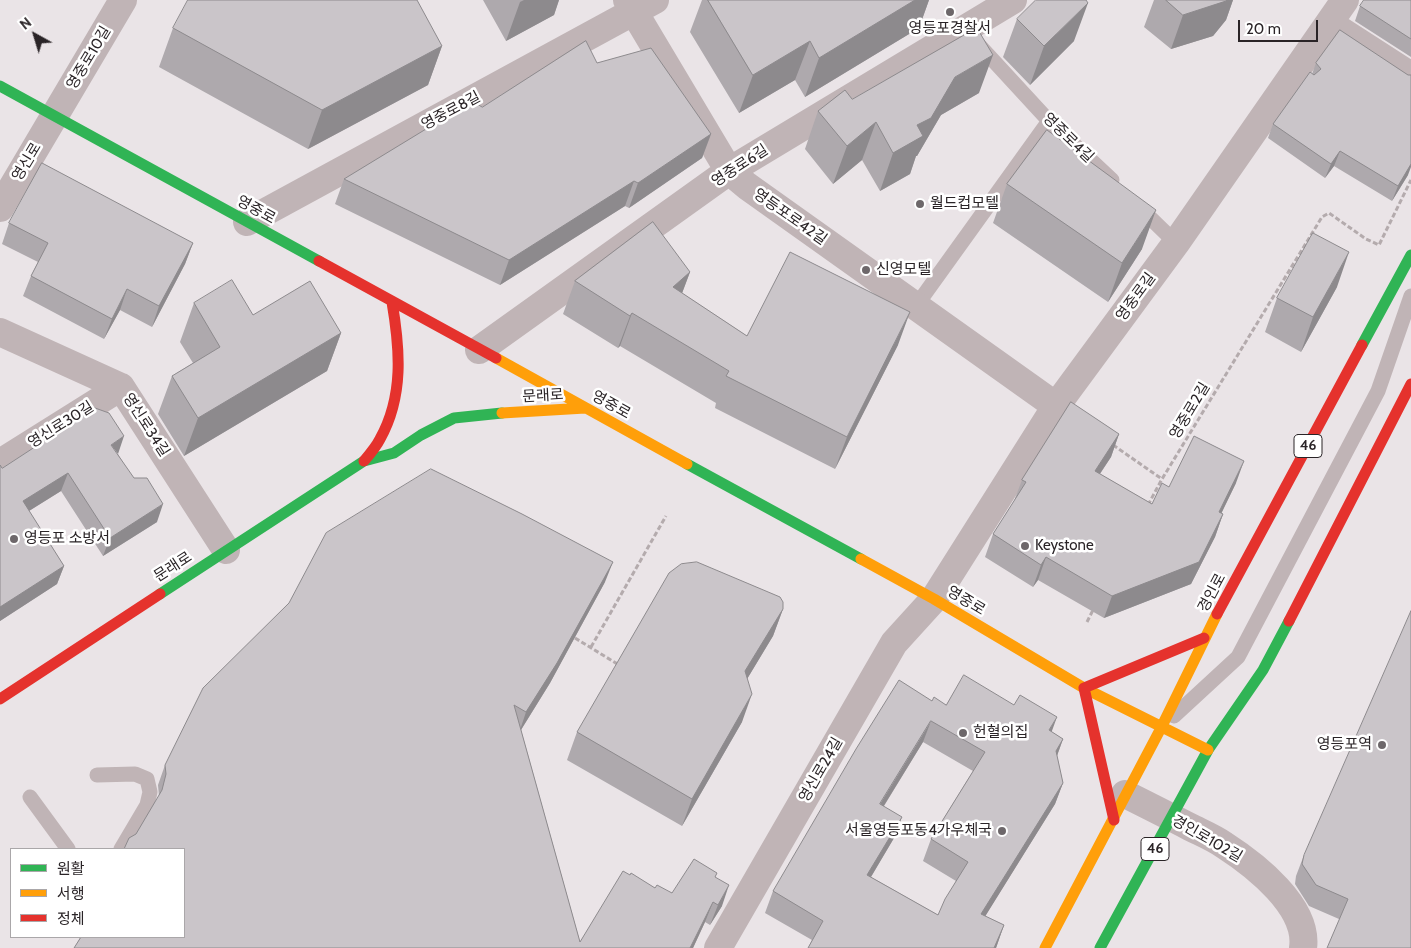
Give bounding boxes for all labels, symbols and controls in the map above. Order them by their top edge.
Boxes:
marker: 영등포경찰서 [944,6,956,18]
north arrow [10,10,60,60]
scale bar [1241,10,1321,42]
text: N [16,13,35,33]
place label: 영등포경찰서 [909,20,991,38]
text: 20 m [1246,20,1281,38]
street label: 영중로10길 [63,23,115,93]
street label: 영중로8길 [418,88,484,134]
street label: 영중로4길 [1039,109,1097,167]
street label: 영신로 [9,140,45,184]
street label: 영중로6길 [708,141,772,191]
street label: 영등포로42길 [750,185,830,249]
street label: 영중로 [234,192,278,228]
place label: 월드컵모텔 [930,195,999,213]
marker: 월드컵모텔 [914,198,926,210]
place label: 신영모텔 [876,261,931,279]
marker: 신영모텔 [860,264,872,276]
street label: 영중로길 [1112,269,1160,325]
street label: 영중로2길 [1166,379,1214,443]
street label: 문래로 [522,386,564,406]
street label: 영중로 [589,387,633,423]
street label: 영신로34길 [119,390,173,460]
street label: 영신로30길 [25,398,97,452]
road number: 46 [1294,434,1322,458]
place label: 영등포 소방서 [24,530,110,548]
marker: 영등포 소방서 [8,533,20,545]
place label: Keystone [1035,537,1094,555]
marker: Keystone [1019,540,1031,552]
street label: 문래로 [151,548,195,586]
street label: 경인로 [1194,570,1230,616]
street label: 영중로 [944,583,988,619]
place label: 헌혈의집 [973,724,1028,742]
marker: 헌혈의집 [957,727,969,739]
street label: 영신로24길 [795,734,847,806]
place label: 영등포역 [1317,736,1372,754]
marker: 영등포역 [1376,739,1388,751]
street label: 경인로102길 [1169,812,1245,866]
place label: 서울영등포동4가우체국 [845,822,992,840]
marker: 서울영등포동4가우체국 [996,825,1008,837]
road number: 46 [1141,838,1169,861]
legend [10,848,185,938]
text: 원활 [57,860,85,878]
text: 서행 [57,885,85,903]
text: 정체 [57,910,85,928]

